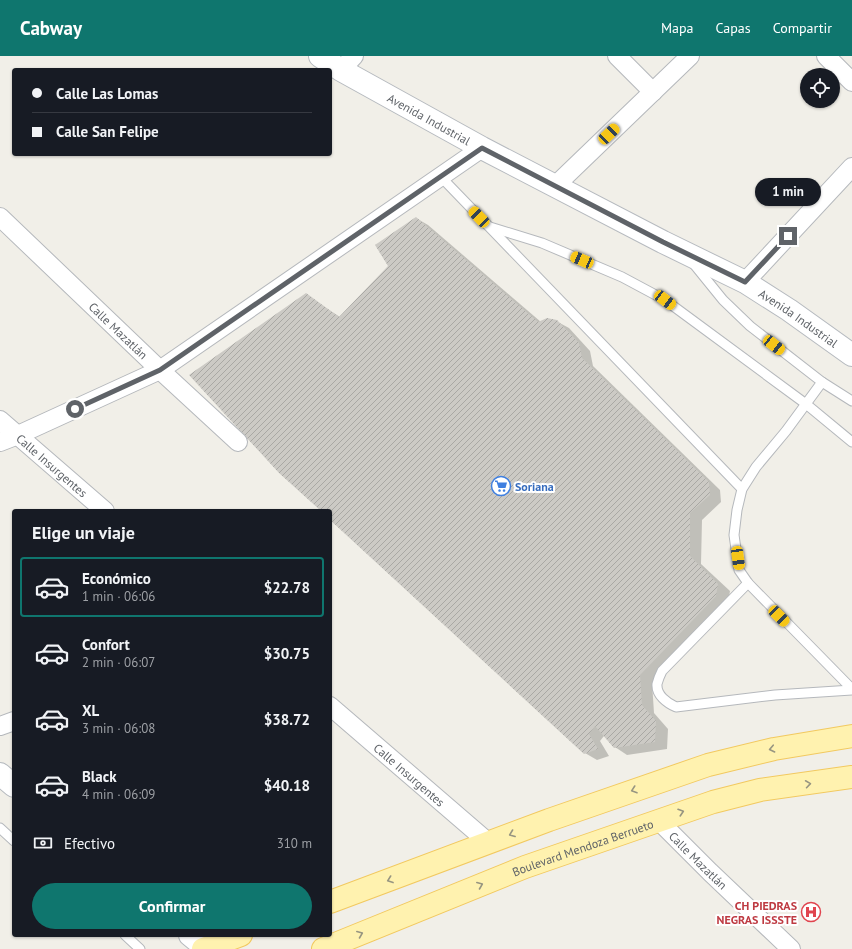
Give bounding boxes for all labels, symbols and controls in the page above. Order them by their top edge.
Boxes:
text: Cabway [20,16,82,40]
text: Mapa [661,19,694,37]
text: Capas [716,19,751,37]
text: Compartir [773,19,832,37]
map controls [800,68,840,108]
button: locate [800,68,840,108]
text: Calle Las Lomas [56,84,158,103]
street label: Avenida Industrial [385,90,474,148]
car [596,121,622,147]
text: Calle San Felipe [56,122,159,141]
callout: 1 min [755,178,821,206]
text: 1 min [772,183,804,200]
car [466,204,492,230]
route end [779,227,797,245]
car [569,250,595,270]
street label: Avenida Industrial [756,285,841,350]
car [652,288,678,312]
street label: Calle Mazatlán [86,299,151,362]
car [761,333,787,357]
route start [66,400,84,418]
street label: Calle Insurgentes [14,430,91,500]
supermarket icon: Soriana [490,475,512,497]
place label: Soriana [515,479,554,494]
text: Elige un viaje [32,521,135,544]
car [730,545,746,571]
icon: car [34,569,70,605]
text: Económico [82,569,151,588]
text: $22.78 [264,578,310,597]
text: 1 min · 06:06 [82,588,155,605]
car [766,603,792,629]
icon: car [34,635,70,671]
text: Confort [82,635,130,654]
text: $30.75 [264,644,310,663]
text: 2 min · 06:07 [82,654,155,671]
icon: car [34,701,70,737]
text: XL [82,701,99,720]
text: $38.72 [264,710,310,729]
text: 3 min · 06:08 [82,720,155,737]
street label: Calle Insurgentes [371,740,448,809]
one-way arrow [769,745,775,753]
icon: car [34,767,70,803]
text: Black [82,767,117,786]
text: $40.18 [264,776,310,795]
one-way arrow [804,780,811,789]
text: 4 min · 06:09 [82,786,155,803]
one-way arrow [631,786,638,794]
one-way arrow [677,808,684,817]
street label: Boulevard Mendoza Berrueto [510,816,655,879]
street label: Calle Mazatlán [666,828,731,892]
one-way arrow [508,830,515,838]
icon: cash [32,832,54,854]
text: Efectivo [64,834,115,853]
text: 310 m [277,835,312,852]
one-way arrow [387,875,394,883]
one-way arrow [476,882,483,890]
button: Confirmar [32,883,312,929]
place label: CH PIEDRAS NEGRAS ISSSTE [717,898,797,927]
hospital icon: CH PIEDRAS NEGRAS ISSSTE [800,901,822,923]
one-way arrow [356,931,363,939]

